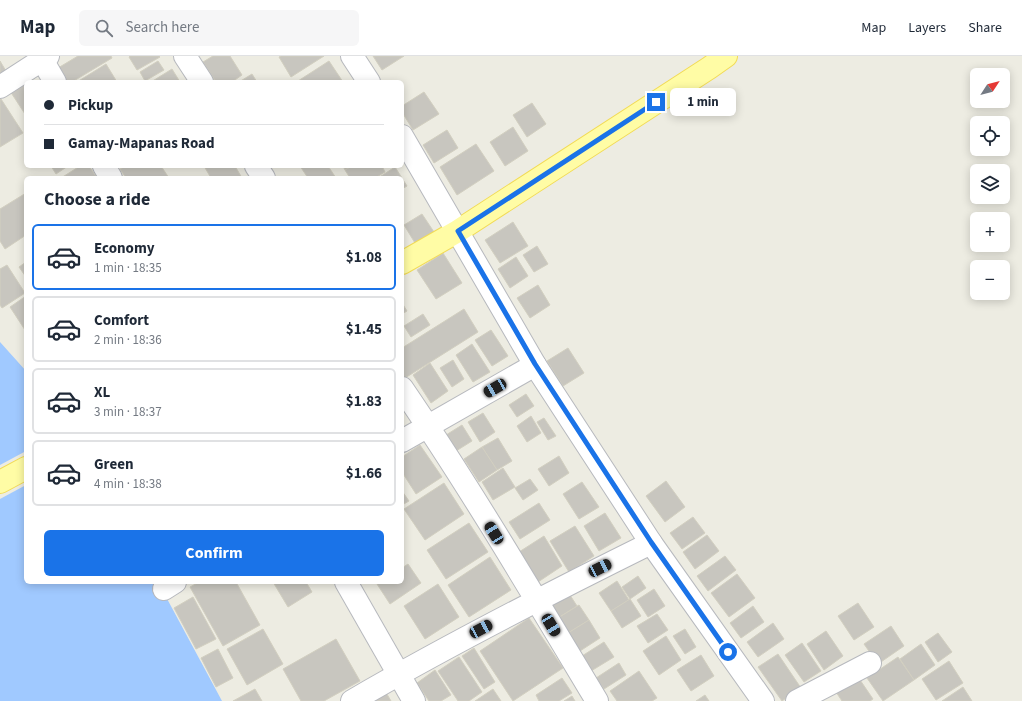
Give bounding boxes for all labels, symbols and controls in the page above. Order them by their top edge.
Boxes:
search box [79,10,359,46]
text: Map [20,14,55,41]
icon: search [93,17,115,39]
text: Search here [125,17,199,38]
text: Map [861,18,886,38]
text: Layers [908,18,946,38]
text: Share [968,18,1002,38]
north arrow [970,68,1010,108]
map controls [970,68,1010,300]
callout: 1 min [670,88,736,116]
route end [647,93,665,111]
text: 1 min [687,93,719,111]
text: Pickup [68,95,113,116]
button: locate [970,116,1010,156]
text: Gamay-Mapanas Road [68,133,215,154]
button: layers [970,164,1010,204]
text: Choose a ride [44,187,150,212]
button: + [970,212,1010,252]
text: Economy [94,238,155,259]
icon: car [46,239,82,275]
text: $1.08 [346,247,382,268]
text: 1 min · 18:35 [94,259,162,277]
button: − [970,260,1010,300]
text: Comfort [94,310,149,331]
icon: car [46,311,82,347]
text: $1.45 [346,319,382,340]
text: 2 min · 18:36 [94,331,162,349]
car [482,377,508,399]
text: XL [94,382,110,403]
icon: car [46,383,82,419]
text: $1.83 [346,391,382,412]
text: 3 min · 18:37 [94,403,162,421]
text: Green [94,454,134,475]
icon: car [46,455,82,491]
text: $1.66 [346,463,382,484]
text: 4 min · 18:38 [94,475,162,493]
car [483,520,505,546]
button: Confirm [44,530,384,576]
car [587,557,613,579]
car [540,612,562,638]
car [468,618,494,640]
route start [719,643,737,661]

